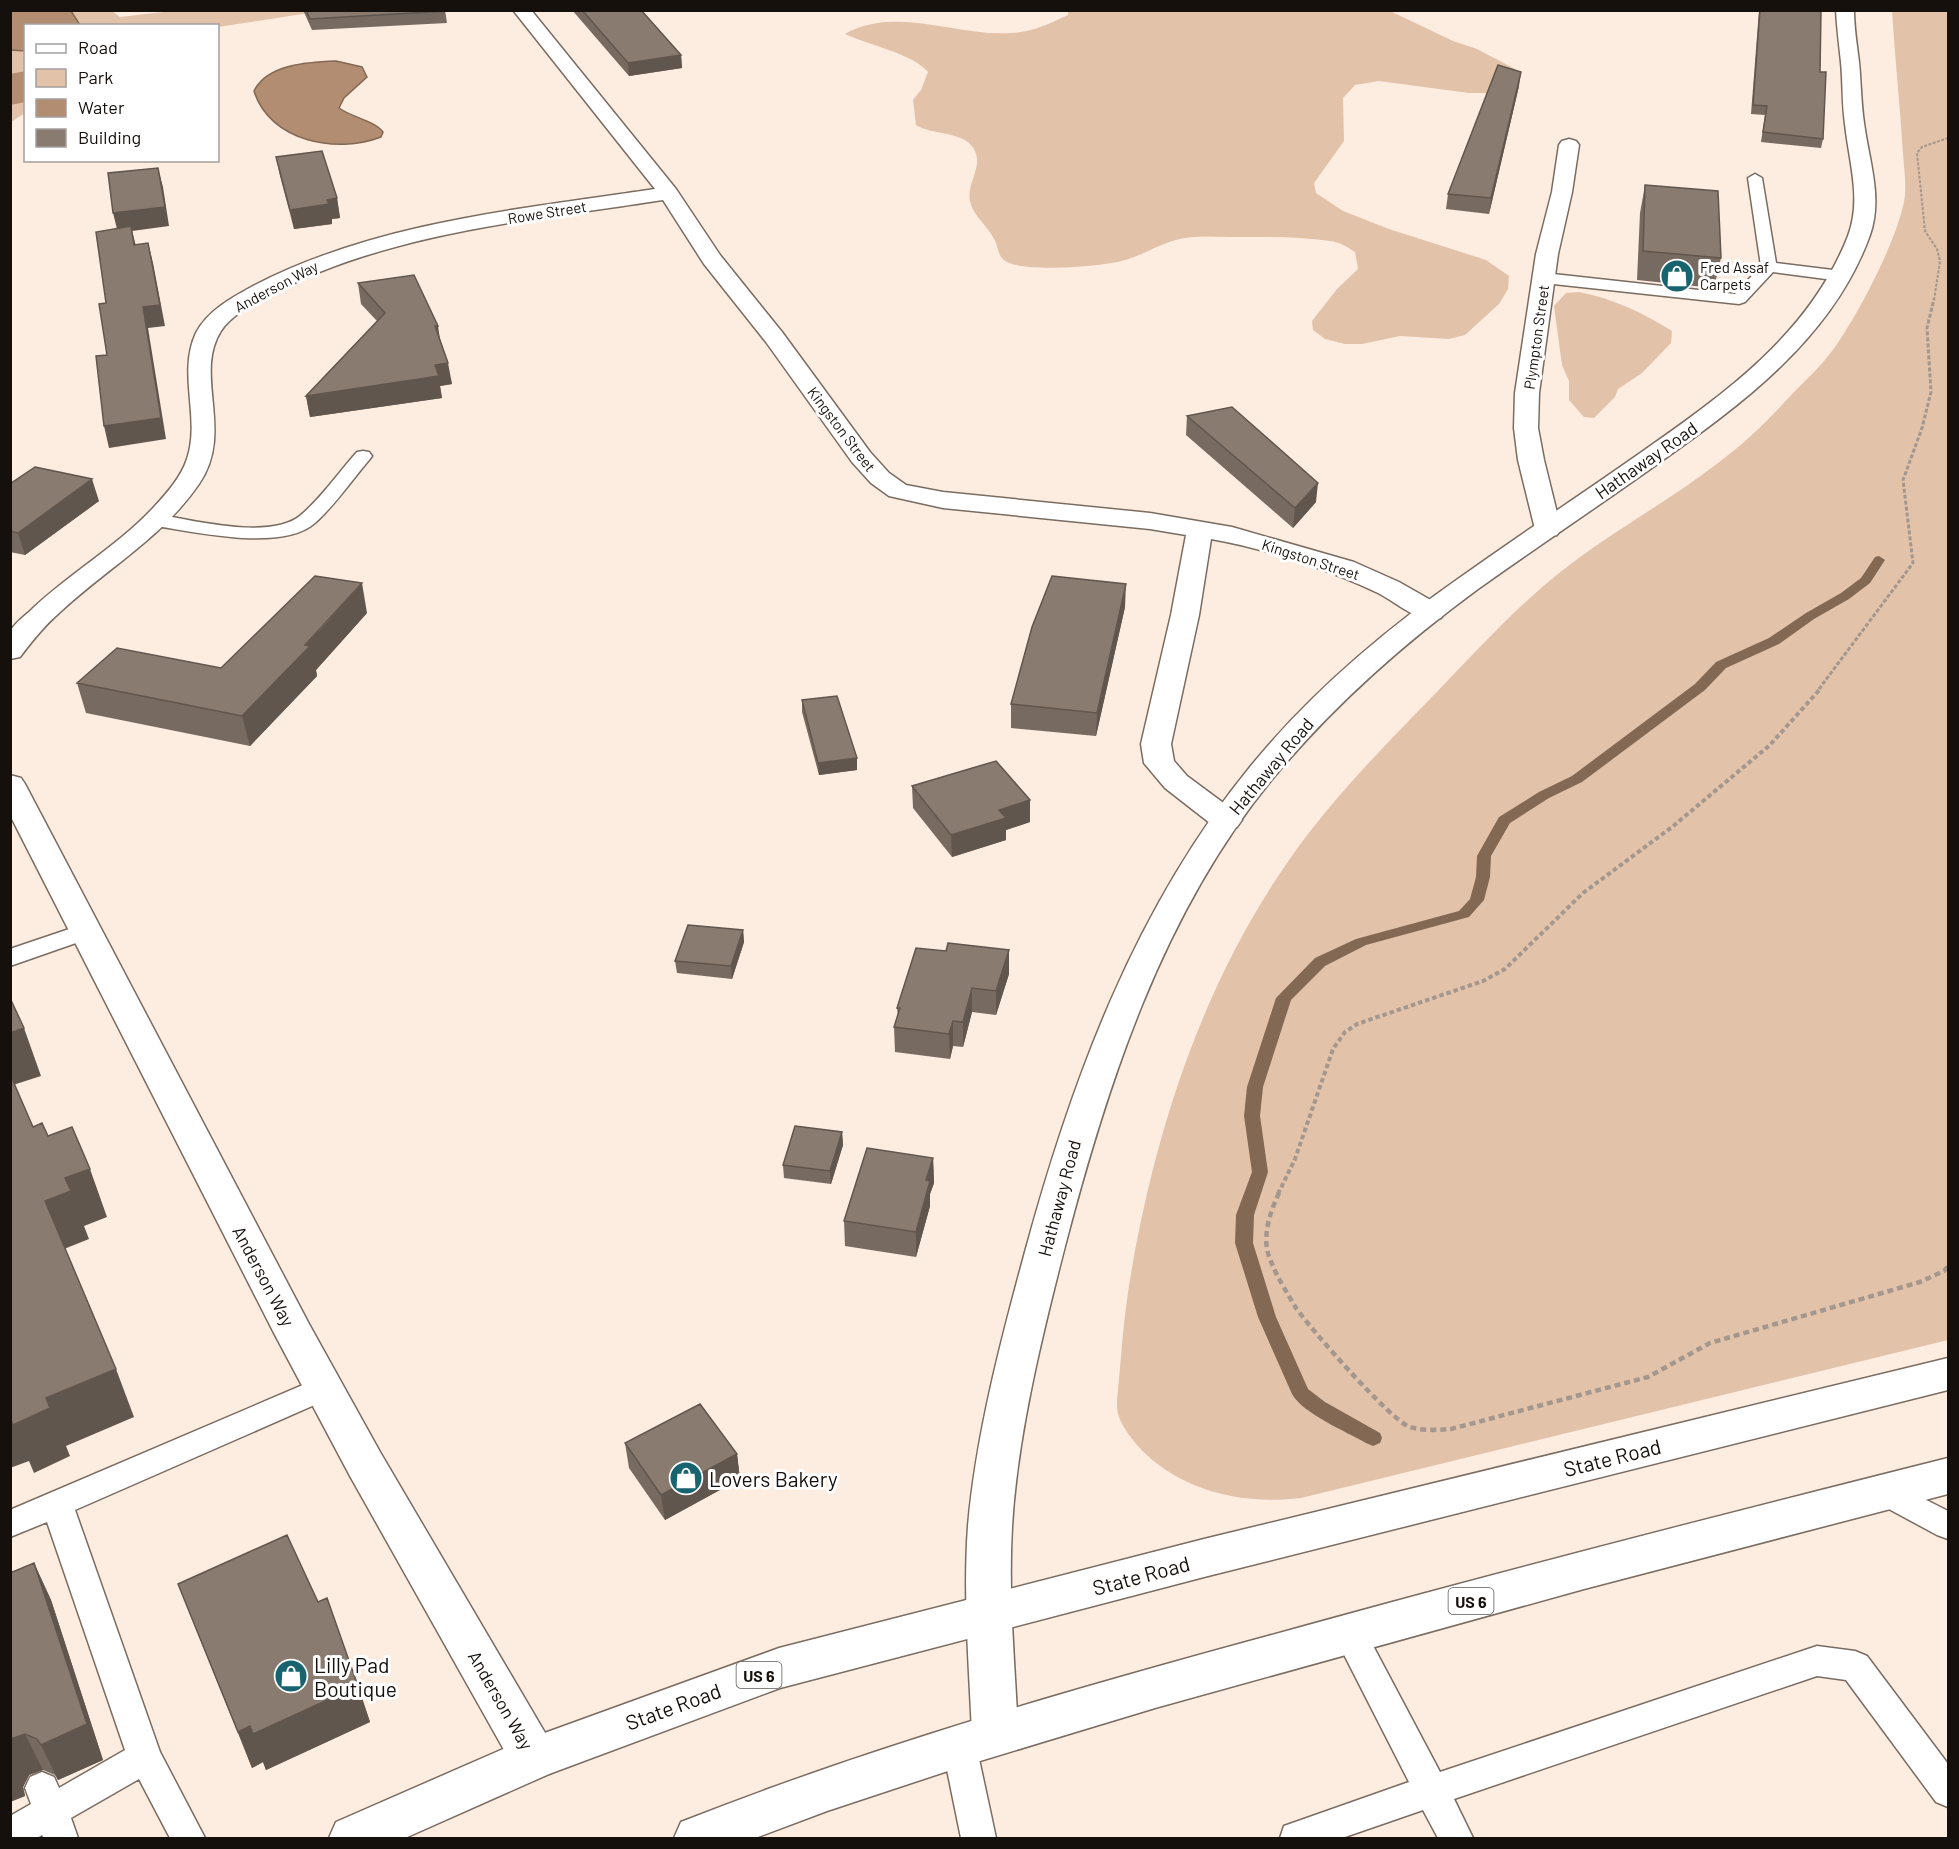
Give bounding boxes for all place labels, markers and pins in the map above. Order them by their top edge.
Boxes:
shop icon: Fred Assaf Carpets [1659,258,1695,294]
place label: Fred Assaf Carpets [1700,258,1769,293]
shop icon: Lovers Bakery [668,1460,704,1496]
place label: Lovers Bakery [709,1466,838,1491]
place label: Lilly Pad Boutique [314,1652,397,1701]
shop icon: Lilly Pad Boutique [273,1658,309,1694]

